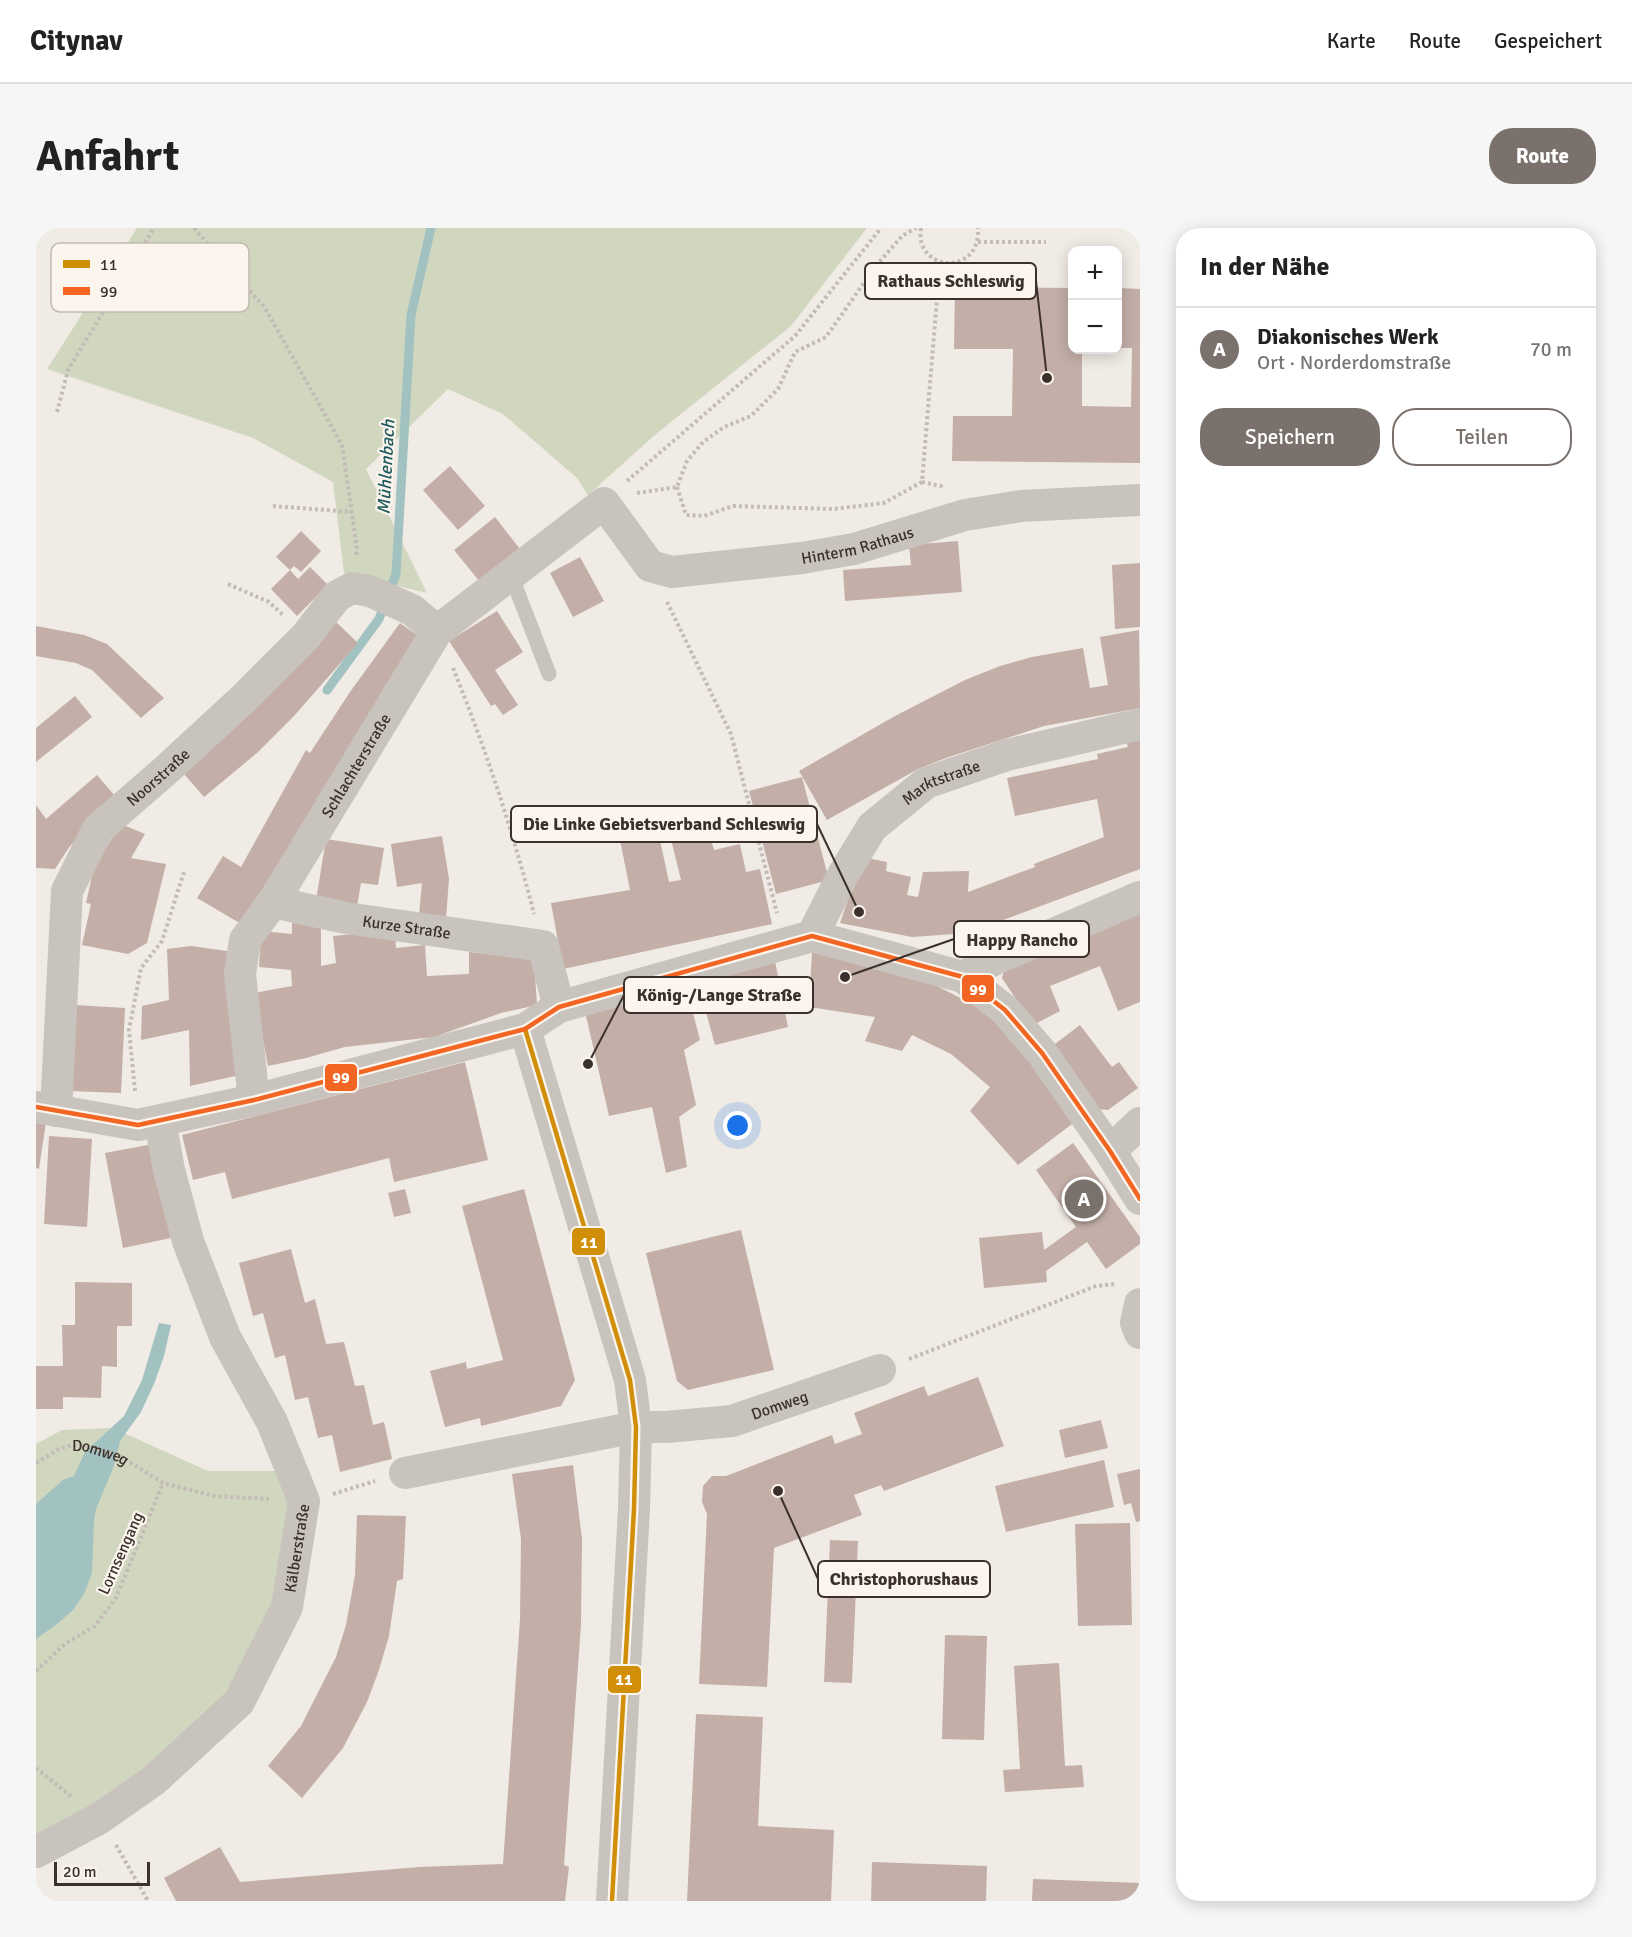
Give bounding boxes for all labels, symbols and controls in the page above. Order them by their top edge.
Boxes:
text: Citynav [30,24,123,58]
text: Karte [1327,28,1376,54]
text: Route [1409,28,1461,54]
text: Gespeichert [1494,28,1602,54]
button: Route [1489,128,1596,184]
text: Anfahrt [36,131,179,182]
legend [51,243,249,312]
map controls [1068,246,1122,354]
button: + [1068,246,1122,300]
text: In der Nähe [1200,251,1330,283]
text: 11 [100,255,117,275]
callout: Rathaus Schleswig [865,263,1036,299]
text: Rathaus Schleswig [877,270,1025,292]
text: 99 [100,282,117,302]
button: − [1068,300,1122,354]
text: Diakonisches Werk [1257,323,1439,350]
text: A [1213,337,1226,362]
text: 70 m [1530,337,1572,362]
text: Ort · Norderdomstraße [1257,350,1451,375]
button: Speichern [1200,408,1380,466]
button: Teilen [1392,408,1572,466]
water label: Mühlenbach [373,418,400,515]
street label: Hinterm Rathaus [800,522,916,569]
street label: Schlachterstraße [317,710,396,822]
street label: Noorstraße [123,744,194,811]
street label: Marktstraße [898,756,983,810]
callout: Die Linke Gebietsverband Schleswig [511,806,817,842]
text: Die Linke Gebietsverband Schleswig [523,813,806,835]
street label: Kurze Straße [361,911,452,944]
callout: Happy Rancho [954,921,1089,957]
text: Happy Rancho [966,929,1078,951]
line badge: 99 [961,974,995,1003]
callout: König-/Lange Straße [624,977,813,1013]
text: 99 [969,980,987,1000]
text: König-/Lange Straße [637,984,801,1006]
line badge: 99 [324,1063,358,1092]
text: 99 [332,1068,350,1088]
your location [723,1111,752,1140]
pin: A [1064,1176,1104,1222]
line badge: 11 [571,1227,606,1256]
text: 11 [580,1233,598,1253]
street label: Domweg [749,1387,811,1425]
street label: Domweg [72,1436,133,1470]
street label: Kälberstraße [280,1503,314,1594]
street label: Lornsengang [94,1509,148,1598]
callout: Christophorushaus [818,1561,990,1597]
text: Christophorushaus [830,1568,978,1590]
line badge: 11 [607,1665,642,1694]
text: 11 [615,1670,633,1690]
scale bar [54,1859,150,1886]
text: 20 m [63,1862,97,1882]

